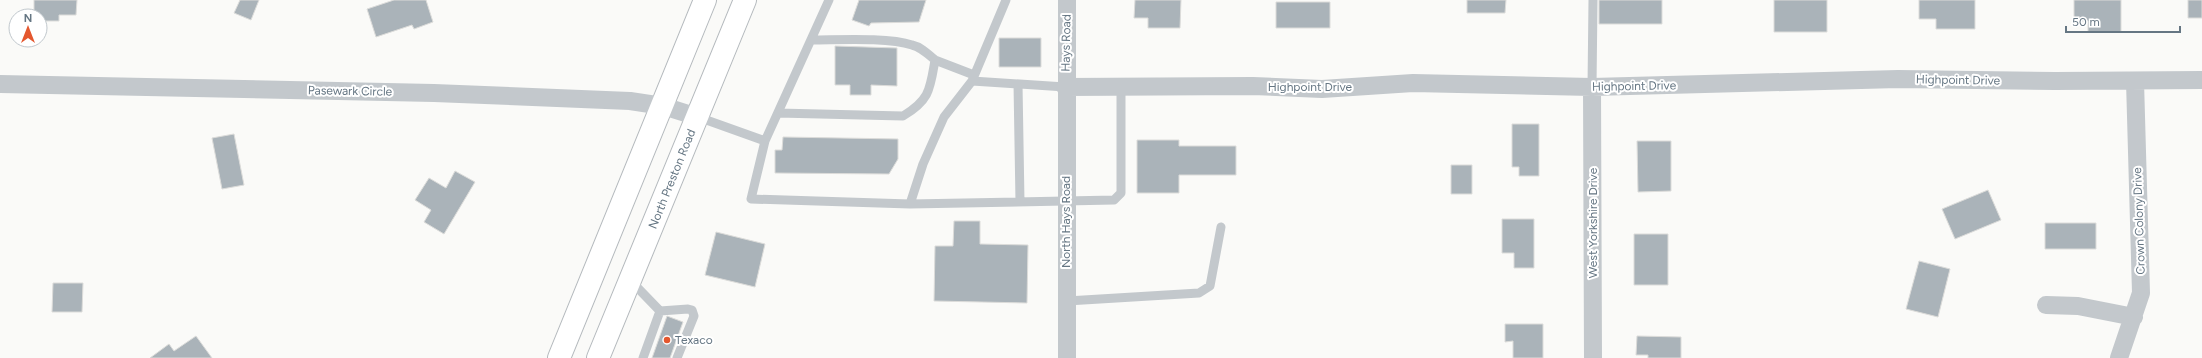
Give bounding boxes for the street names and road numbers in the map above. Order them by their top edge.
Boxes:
street label: Hays Road [1058,14,1074,72]
street label: Highpoint Drive [1916,72,2001,88]
street label: Highpoint Drive [1592,78,1677,94]
street label: Highpoint Drive [1268,80,1353,94]
street label: Pasewark Circle [308,83,393,99]
street label: North Preston Road [646,127,698,231]
street label: West Yorkshire Drive [1586,167,1600,278]
street label: Crown Colony Drive [2130,167,2148,275]
street label: North Hays Road [1059,176,1073,268]

